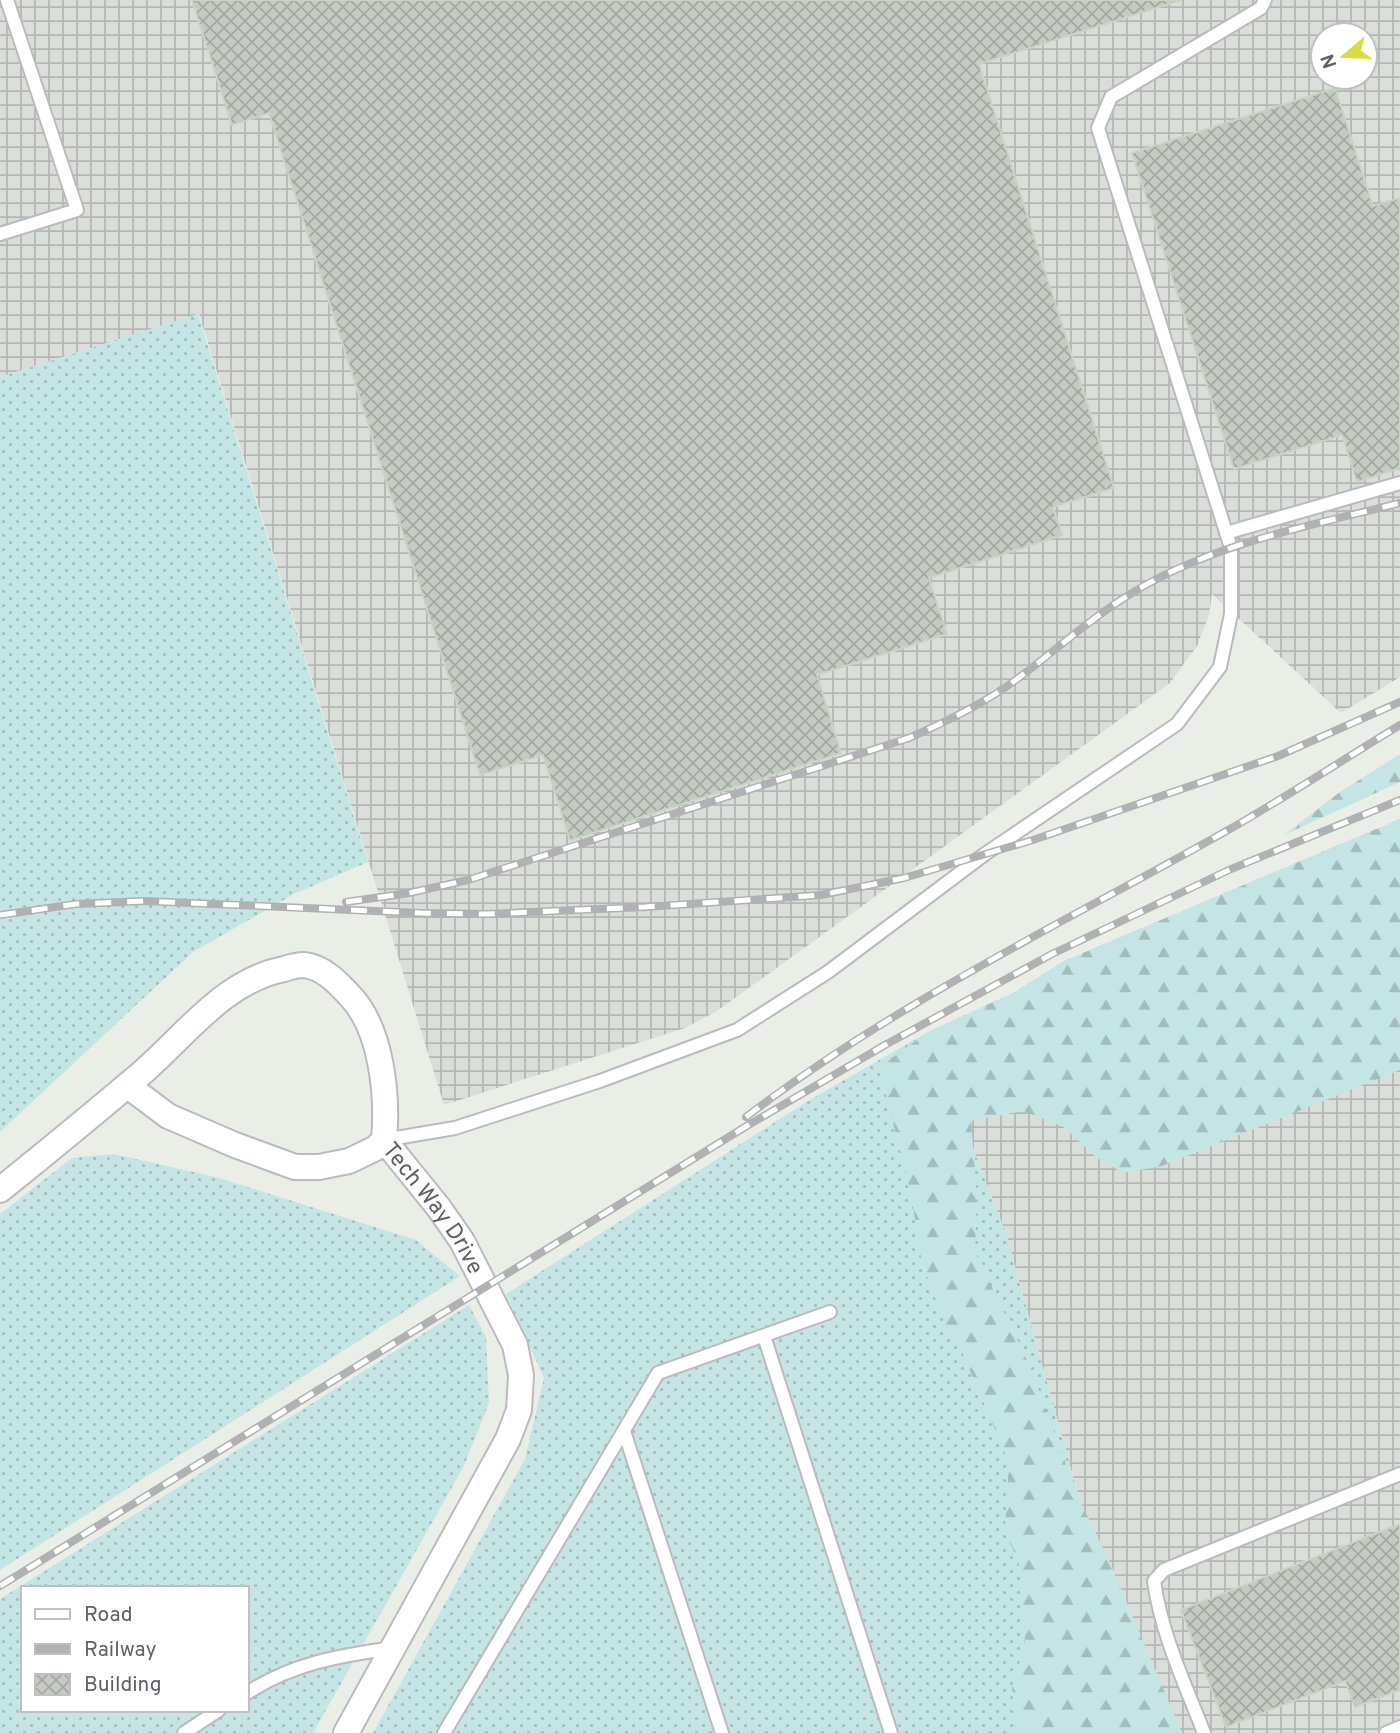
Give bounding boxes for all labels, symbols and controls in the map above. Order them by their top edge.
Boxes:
north arrow [1309,21,1379,91]
text: N [1316,51,1343,71]
street label: Tech Way Drive [375,1137,489,1280]
legend [21,1586,248,1712]
text: Road [84,1602,133,1629]
text: Railway [84,1637,157,1664]
text: Building [84,1672,162,1699]

